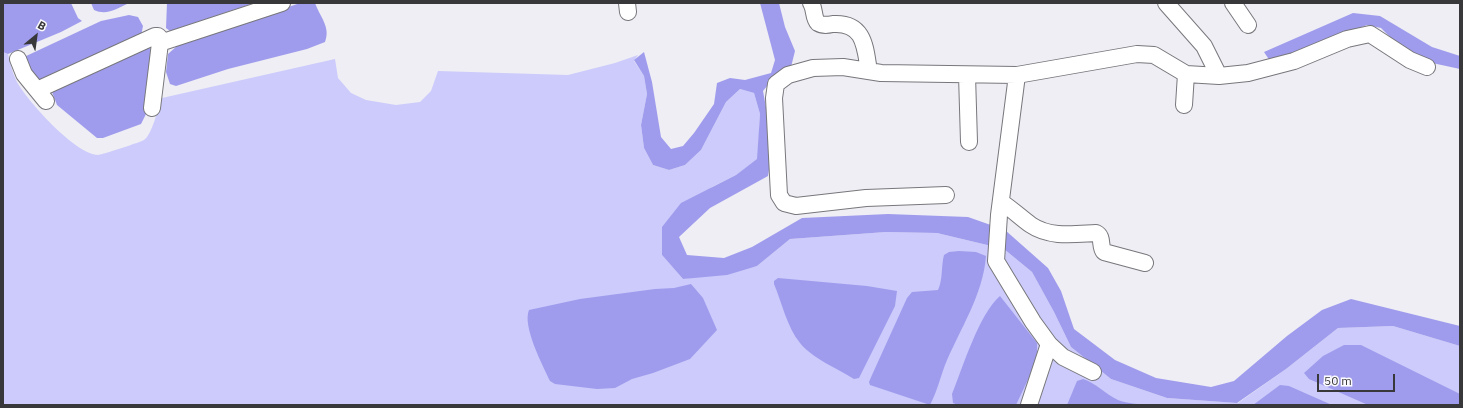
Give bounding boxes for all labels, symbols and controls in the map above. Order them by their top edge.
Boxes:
north arrow [16,16,56,56]
text: B [35,18,48,33]
scale bar [1319,366,1397,392]
text: 50 m [1324,373,1352,388]

